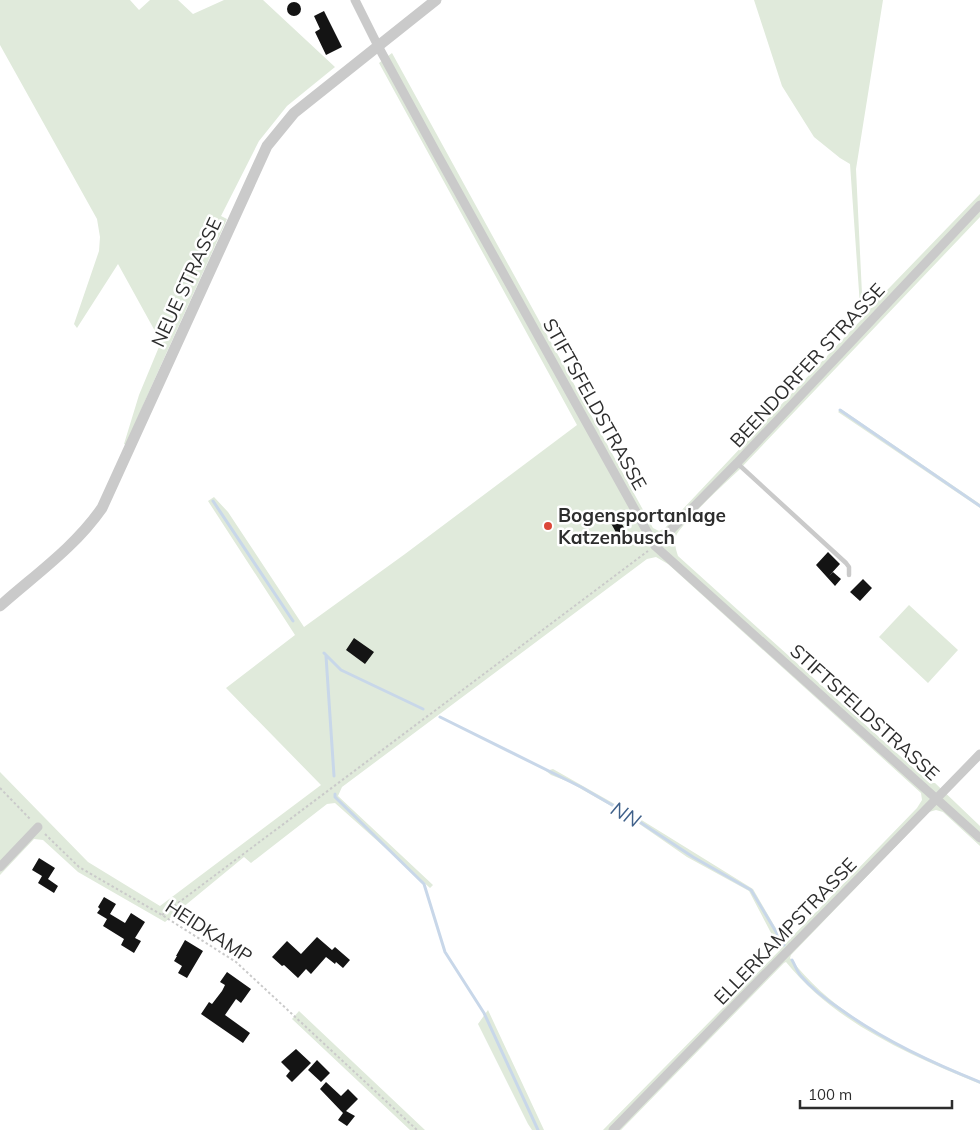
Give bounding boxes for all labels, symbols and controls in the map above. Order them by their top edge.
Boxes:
street label: NEUE STRASSE [146,213,226,351]
street label: BEENDORFER STRASSE [725,278,889,452]
street label: STIFTSFELDSTRASSE [538,314,652,494]
place label: Bogensportanlage Katzenbusch [558,503,726,549]
marker: Bogensportanlage Katzenbusch [542,520,554,532]
street label: STIFTSFELDSTRASSE [785,639,945,785]
water label: NN [607,796,645,832]
street label: ELLERKAMPSTRASSE [709,853,861,1009]
street label: HEIDKAMP [161,894,257,968]
scale bar [800,1078,952,1110]
text: 100 m [808,1085,852,1104]

